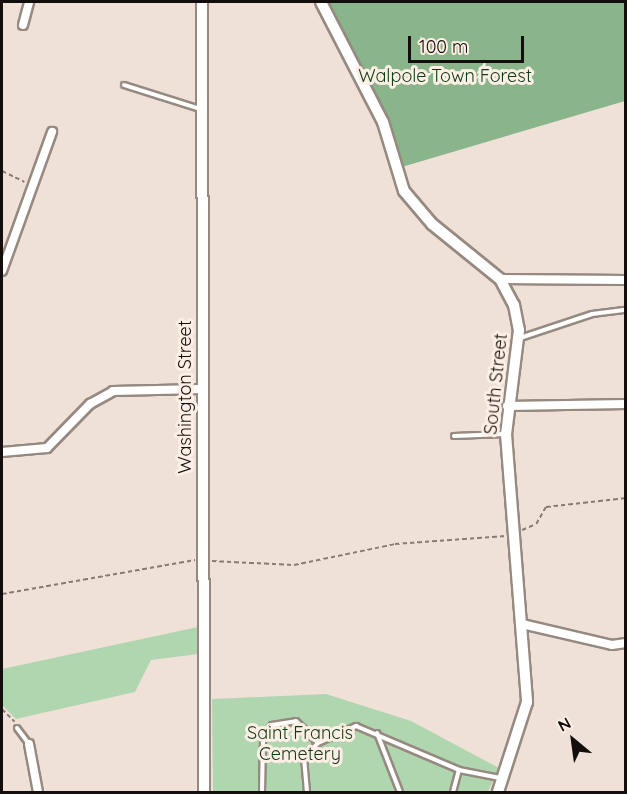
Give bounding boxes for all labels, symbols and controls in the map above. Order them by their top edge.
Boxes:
scale bar [411,24,526,62]
text: 100 m [419,35,468,58]
park label: Walpole Town Forest [358,65,532,87]
street label: Washington Street [174,320,196,474]
street label: South Street [480,332,512,436]
north arrow [543,710,603,770]
text: N [554,713,574,736]
park label: Saint Francis Cemetery [247,723,353,766]

